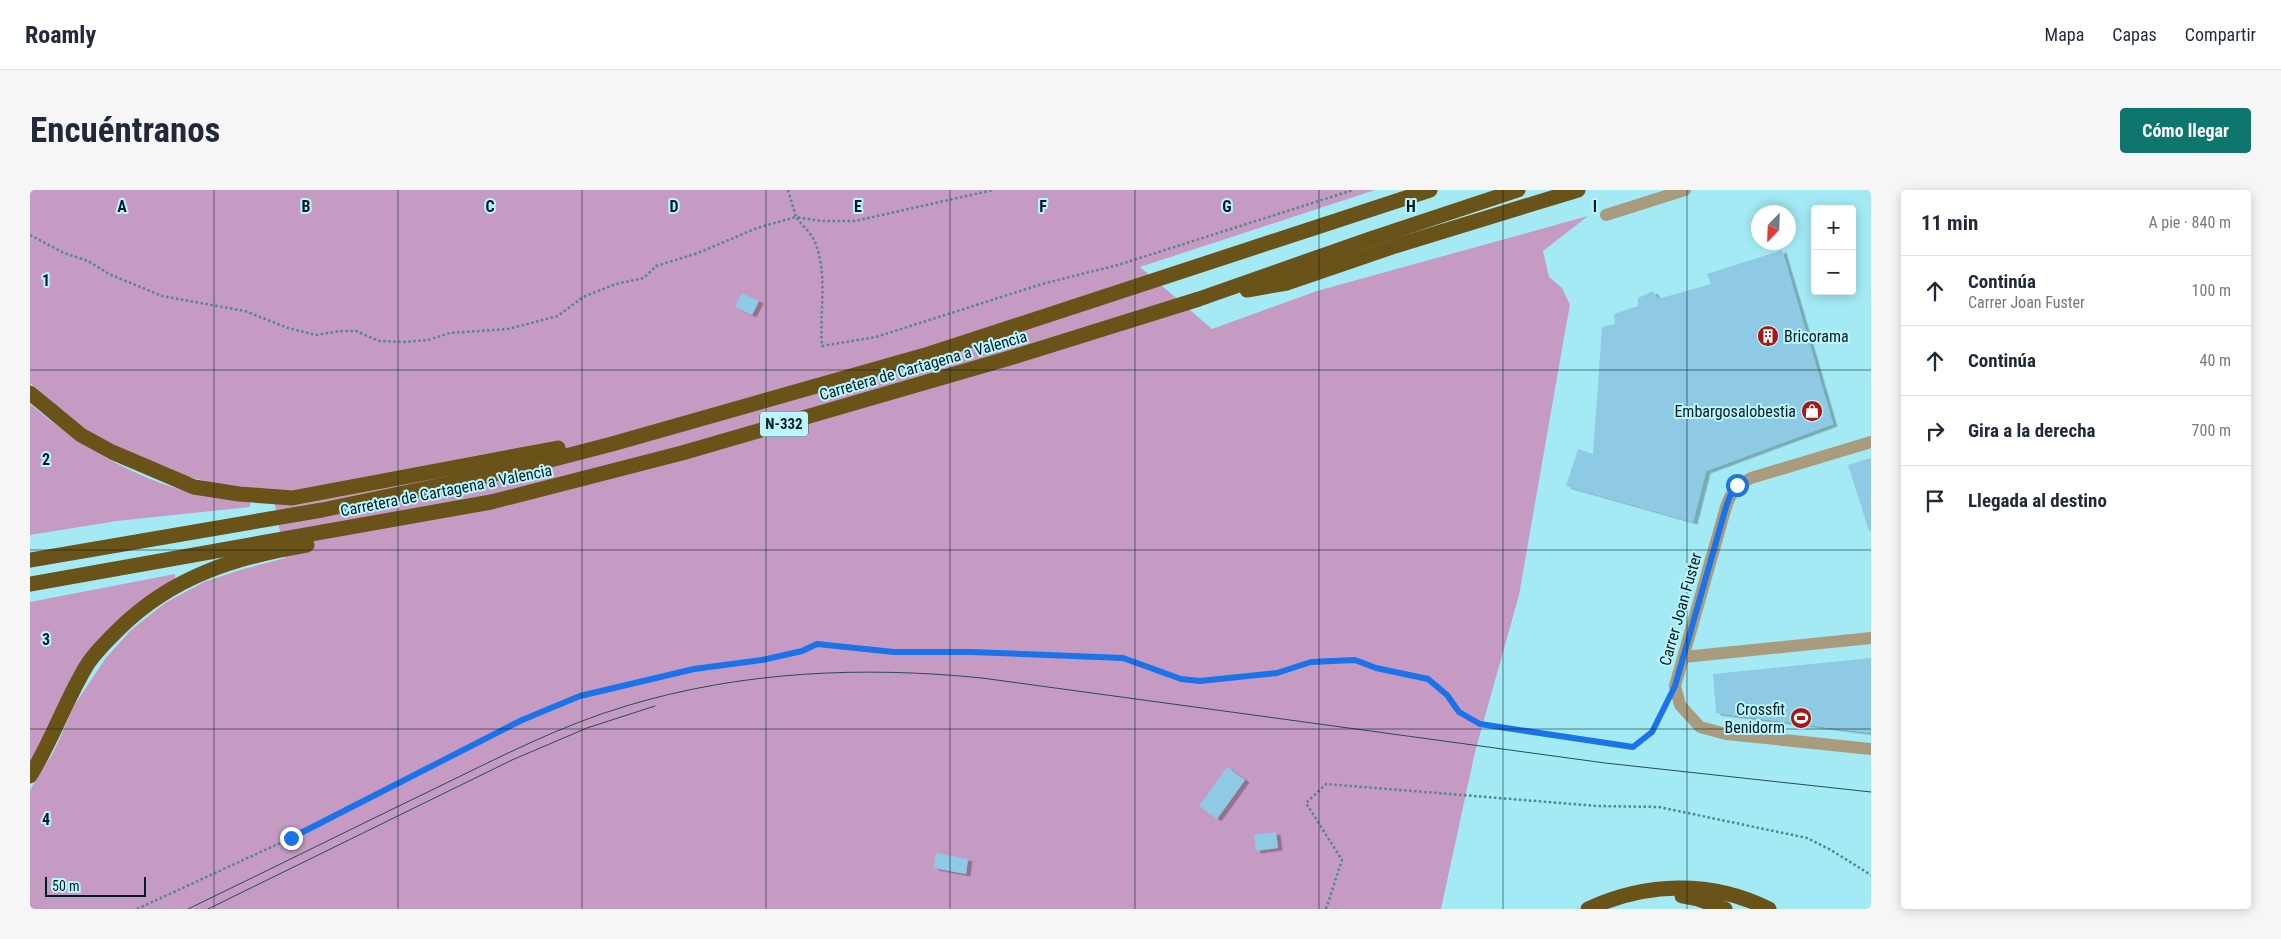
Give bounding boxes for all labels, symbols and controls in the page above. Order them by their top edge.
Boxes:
text: Roamly [25,21,96,49]
text: Mapa [2045,24,2084,45]
text: Capas [2112,24,2157,45]
text: Compartir [2185,24,2256,45]
button: Cómo llegar [2120,108,2251,153]
text: Encuéntranos [30,110,221,151]
text: A [117,197,127,216]
text: B [302,197,311,216]
text: C [485,197,495,216]
text: D [669,197,679,216]
text: E [854,197,862,216]
text: F [1039,197,1047,216]
text: G [1222,197,1232,216]
text: H [1406,197,1416,216]
text: I [1593,197,1597,216]
north arrow [1751,205,1796,250]
map controls [1811,205,1856,295]
button: + [1811,205,1856,250]
text: 11 min [1921,211,1978,235]
text: A pie · 840 m [2148,213,2231,232]
button: − [1811,250,1856,295]
text: Continúa [1968,270,2036,293]
text: 1 [42,271,50,290]
icon: ahead [1921,277,1949,305]
text: 100 m [2192,281,2231,300]
text: Carrer Joan Fuster [1968,293,2085,312]
building icon: Bricorama [1756,324,1780,348]
street label: Carretera de Cartagena a Valencia [817,327,1029,404]
place label: Bricorama [1784,327,1849,346]
icon: ahead [1921,347,1949,375]
text: Continúa [1968,349,2036,372]
text: 40 m [2199,351,2231,370]
shop icon: Embargosalobestia [1800,399,1824,423]
place label: Embargosalobestia [1674,402,1796,421]
road number: N-332 [760,412,808,436]
icon: right [1921,417,1949,445]
text: Gira a la derecha [1968,419,2095,442]
text: 700 m [2192,421,2231,440]
text: 2 [42,450,50,469]
street label: Carretera de Cartagena a Valencia [339,461,554,520]
route start [1726,474,1749,497]
icon: arrive [1921,487,1949,515]
text: Llegada al destino [1968,489,2107,512]
street label: Carrer Joan Fuster [1655,550,1706,668]
text: 3 [42,630,50,649]
place label: Crossfit Benidorm [1724,700,1785,737]
sports icon: Crossfit Benidorm [1789,706,1813,730]
text: 4 [42,810,50,829]
route end [280,827,303,850]
scale bar [45,874,146,897]
text: 50 m [52,878,80,894]

